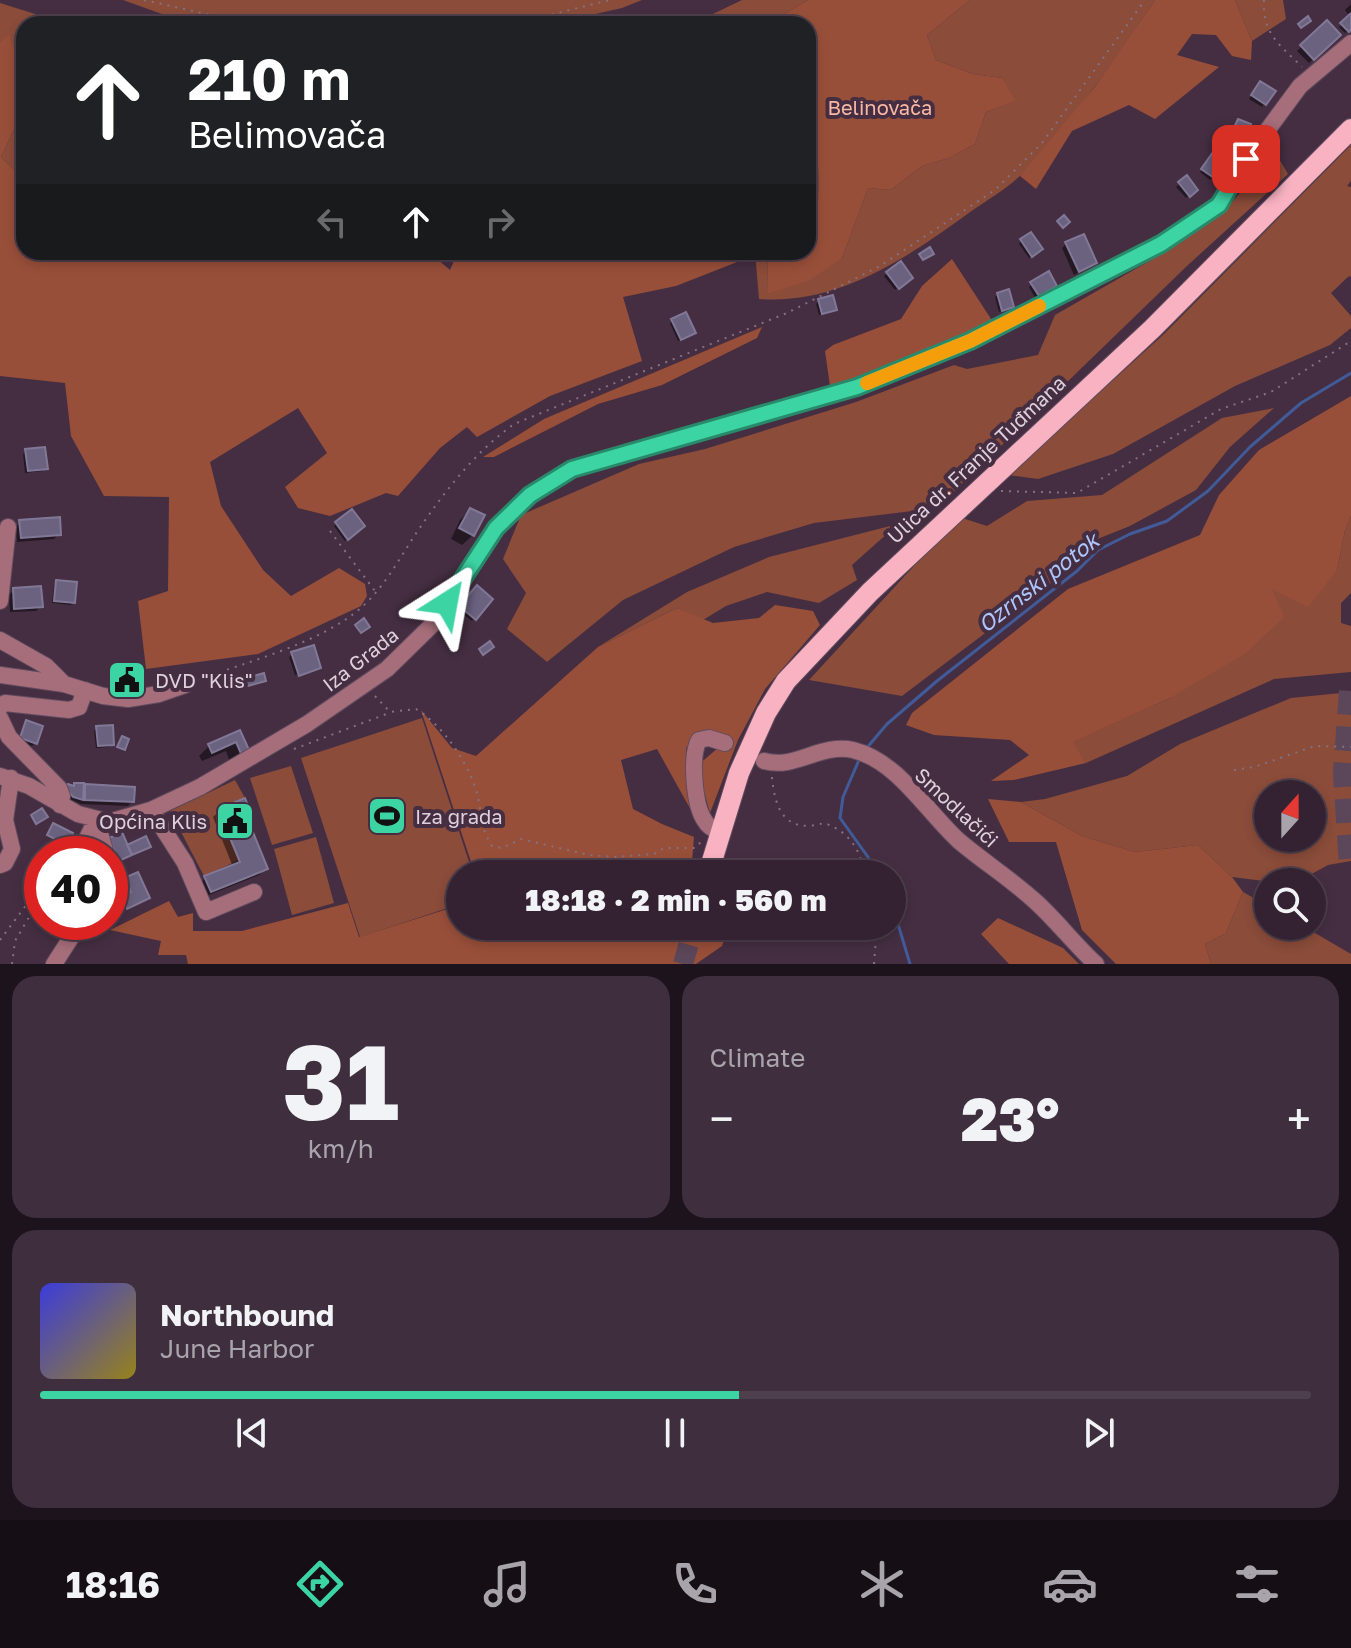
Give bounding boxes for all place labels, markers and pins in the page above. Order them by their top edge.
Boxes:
pin [1212,125,1280,193]
public building icon: DVD "Klis" [106,659,148,701]
place label: DVD "Klis" [155,668,253,692]
sports icon: Iza grada [366,795,408,837]
public building icon: Općina Klis [214,800,256,842]
place label: Iza grada [415,804,503,828]
place label: Općina Klis [99,809,207,833]

